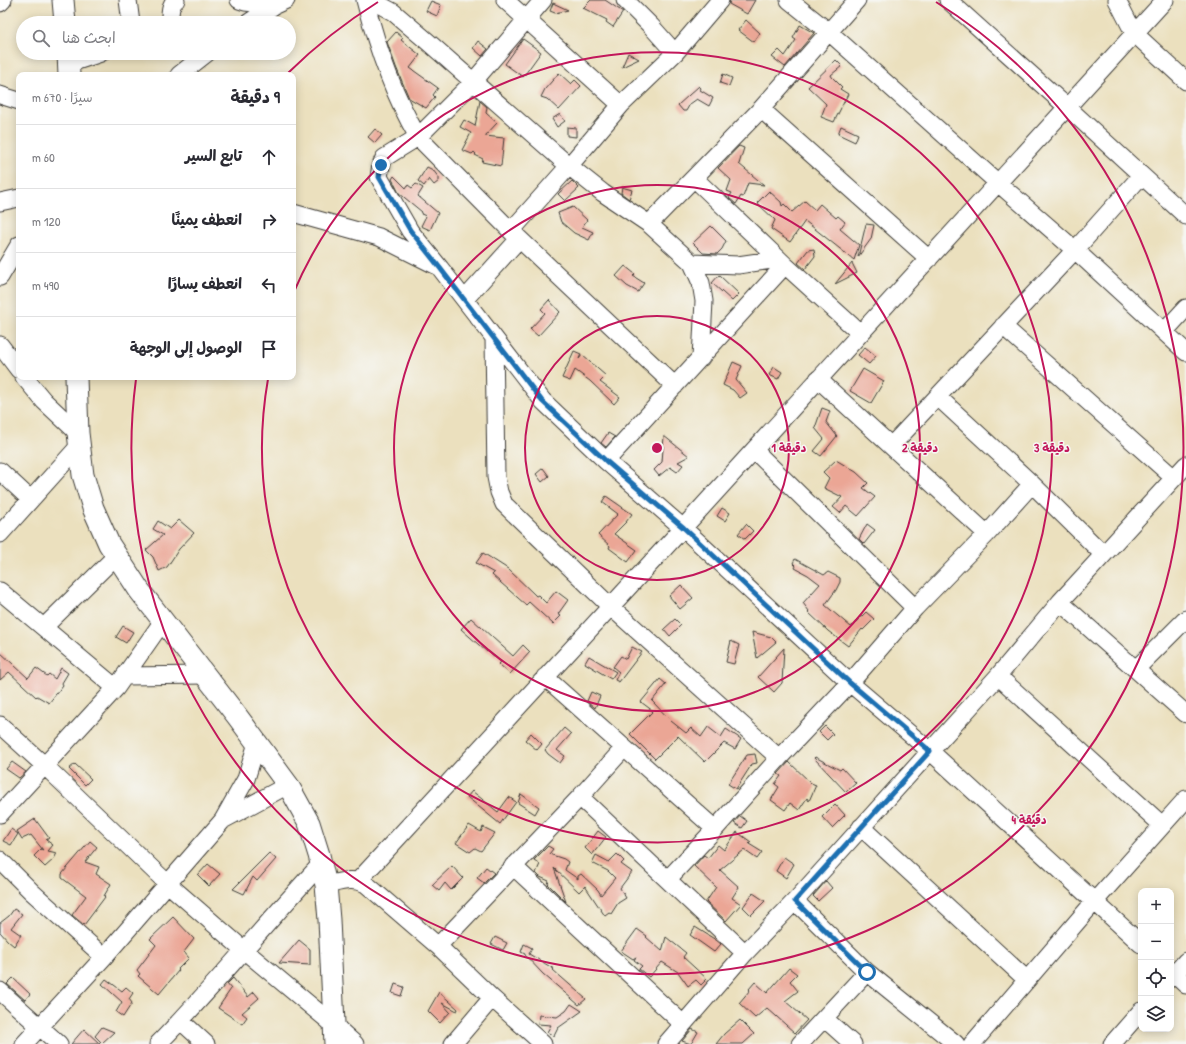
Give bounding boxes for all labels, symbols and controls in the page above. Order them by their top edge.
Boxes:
search box [16,16,296,60]
icon: search [30,27,52,49]
text: ابحث هنا [62,27,116,48]
text: 9 دقيقة [231,85,280,108]
text: سيرًا · 670 m [32,88,93,106]
text: تابع السير [185,145,242,166]
icon: ahead [258,146,280,168]
text: 60 m [32,148,55,166]
route end [372,156,390,174]
text: انعطف يمينًا [172,209,242,230]
icon: right [258,210,280,232]
text: 120 m [32,212,60,230]
text: انعطف يسارًا [168,273,242,294]
icon: left [258,274,280,296]
text: 490 m [32,276,59,294]
text: الوصول إلى الوجهة [130,337,242,358]
icon: arrive [258,338,280,360]
text: 1 دقيقة [772,439,807,456]
text: 2 دقيقة [902,439,938,456]
text: 3 دقيقة [1034,439,1070,456]
centre of rings [650,441,664,455]
text: 4 دقيقة [1012,811,1047,828]
map controls [1138,888,1174,1032]
button: + [1138,888,1174,924]
button: − [1138,924,1174,960]
button: locate [1138,960,1174,996]
route start [858,963,876,981]
button: layers [1138,996,1174,1032]

